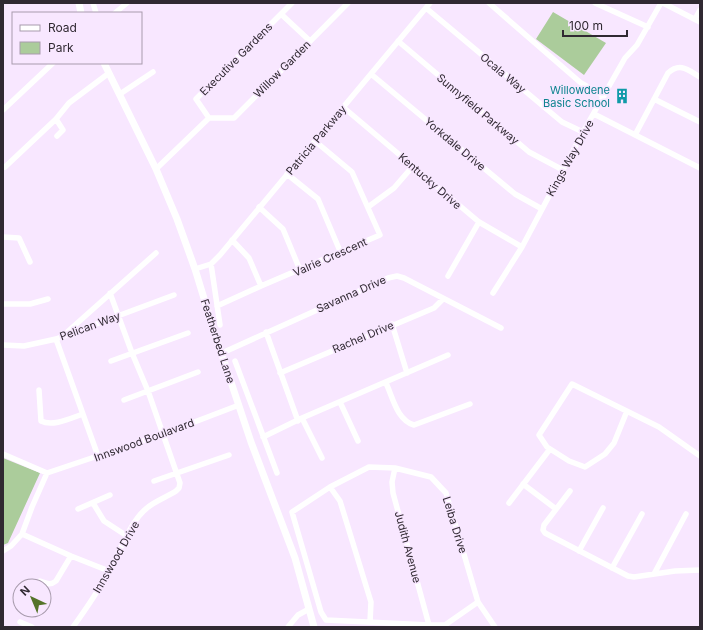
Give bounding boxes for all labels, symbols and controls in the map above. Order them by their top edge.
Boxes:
legend [12,12,142,64]
scale bar [563,12,627,38]
text: 100 m [569,18,603,33]
text: Road [48,20,77,35]
street label: Executive Gardens [197,20,275,98]
street label: Willow Garden [250,37,314,101]
text: Park [48,40,74,55]
street label: Ocala Way [477,50,529,96]
street label: Sunnyfield Parkway [434,70,522,148]
place label: Willowdene Basic School [543,83,610,110]
building icon: Willowdene Basic School [613,87,631,105]
street label: Patricia Parkway [283,102,349,178]
street label: Yorkdale Drive [422,114,488,174]
street label: Kings Way Drive [543,117,597,199]
street label: Kentucky Drive [396,150,464,212]
street label: Valrie Crescent [291,234,369,280]
street label: Savanna Drive [314,272,388,316]
street label: Featherbed Lane [198,297,238,385]
street label: Pelican Way [58,309,122,343]
street label: Rachel Drive [330,318,396,356]
street label: Innswood Boulavard [92,415,196,465]
street label: Leiba Drive [440,495,470,555]
street label: Judith Avenue [392,509,424,585]
street label: Innswood Drive [90,518,142,596]
north arrow [12,578,52,618]
text: N [17,583,33,599]

